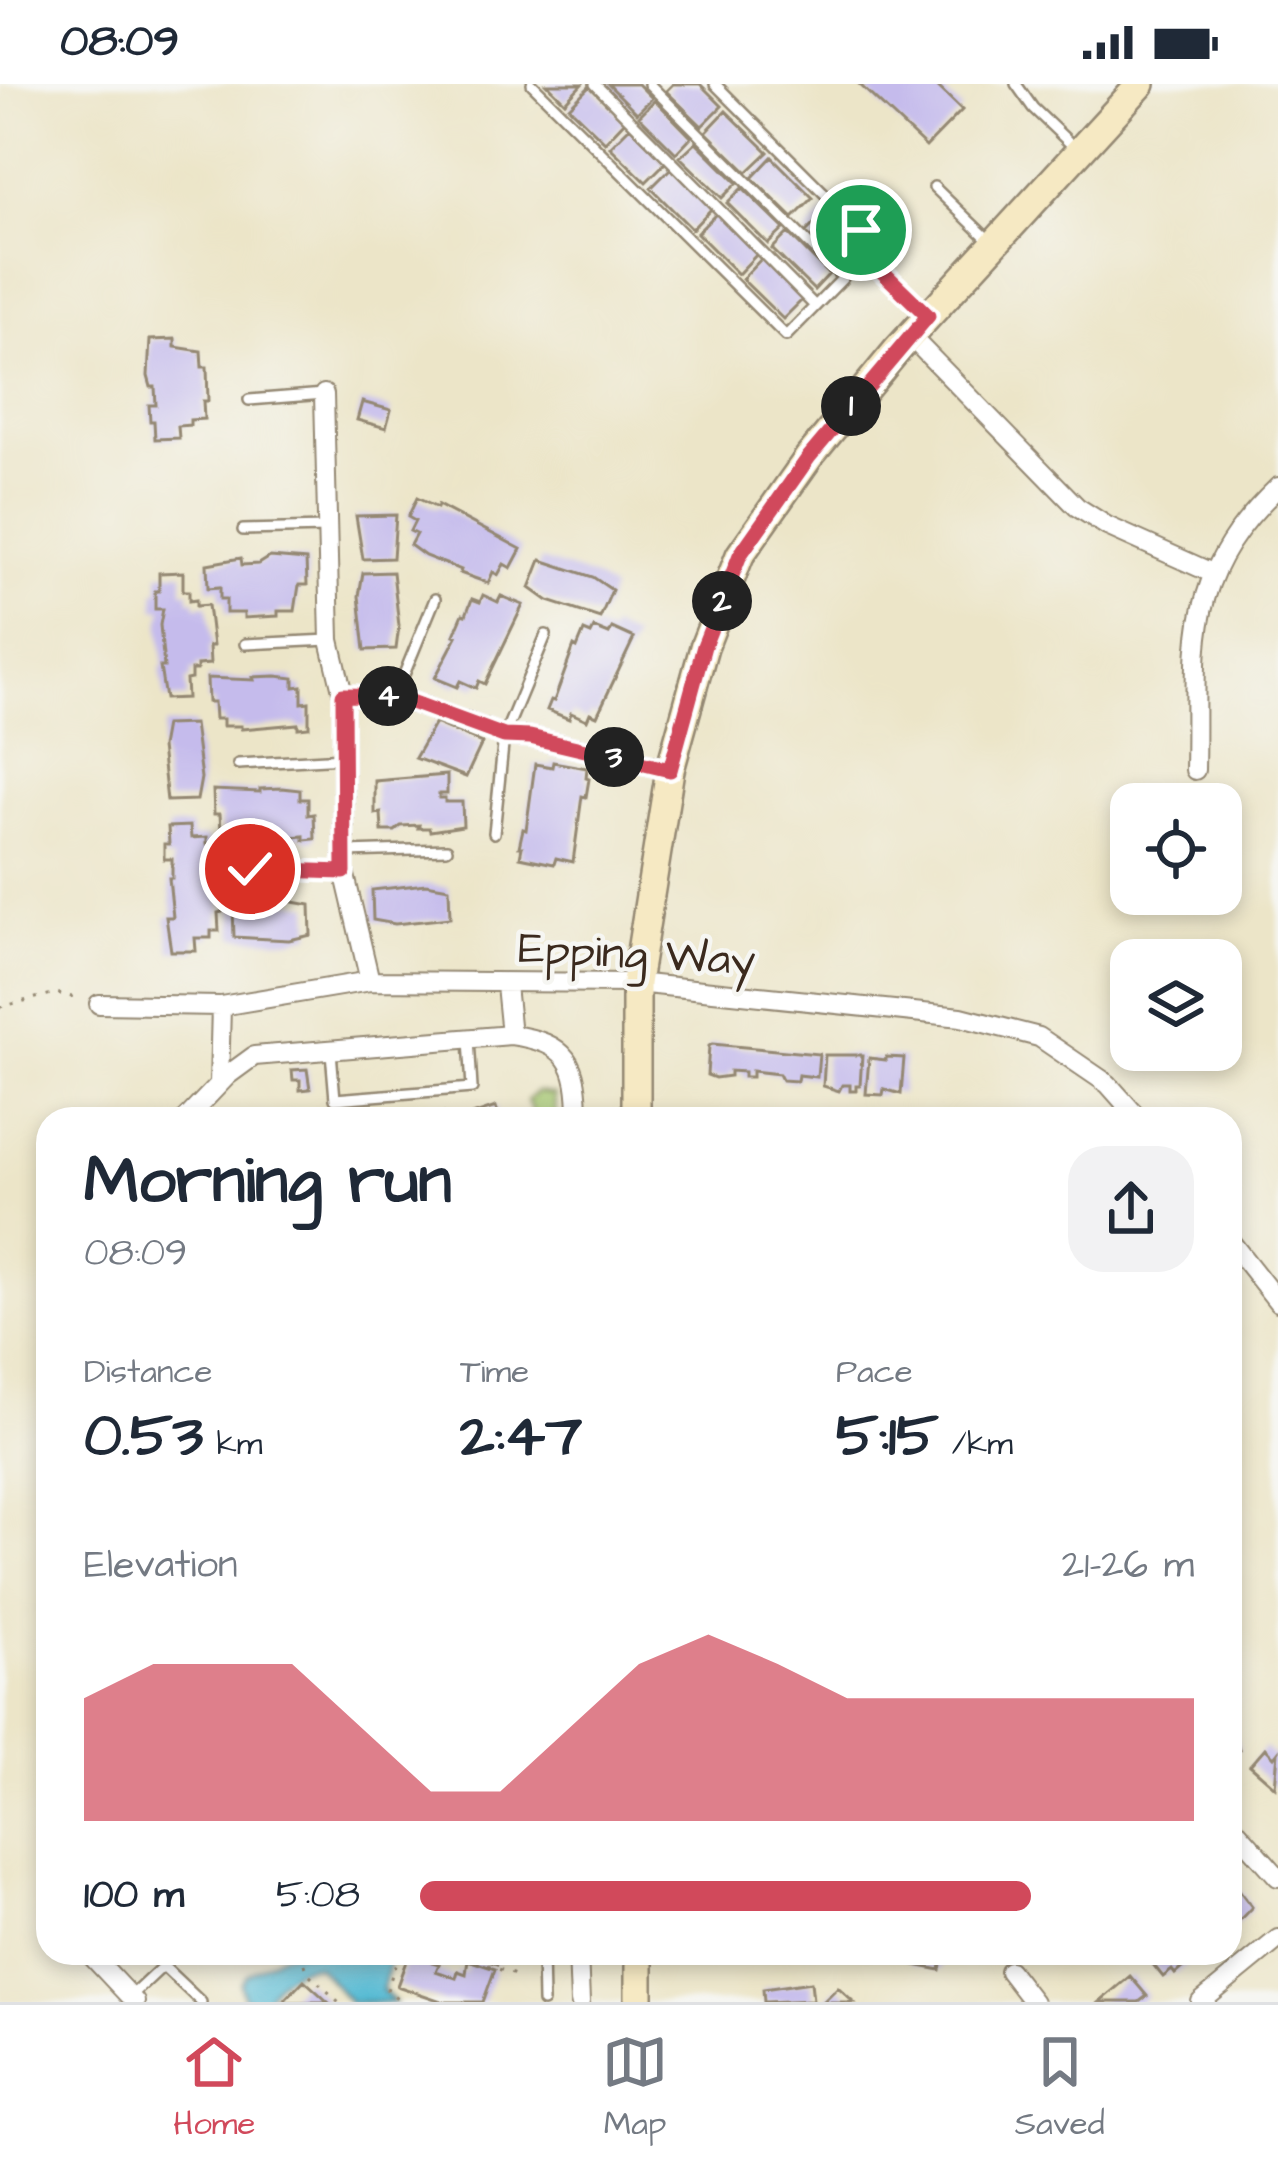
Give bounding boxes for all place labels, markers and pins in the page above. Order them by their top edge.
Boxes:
pin [810,179,912,281]
pin: 1 [821,376,881,436]
pin: 2 [692,571,752,631]
pin: 4 [358,666,418,726]
pin: 3 [584,727,644,787]
pin [199,818,301,920]

